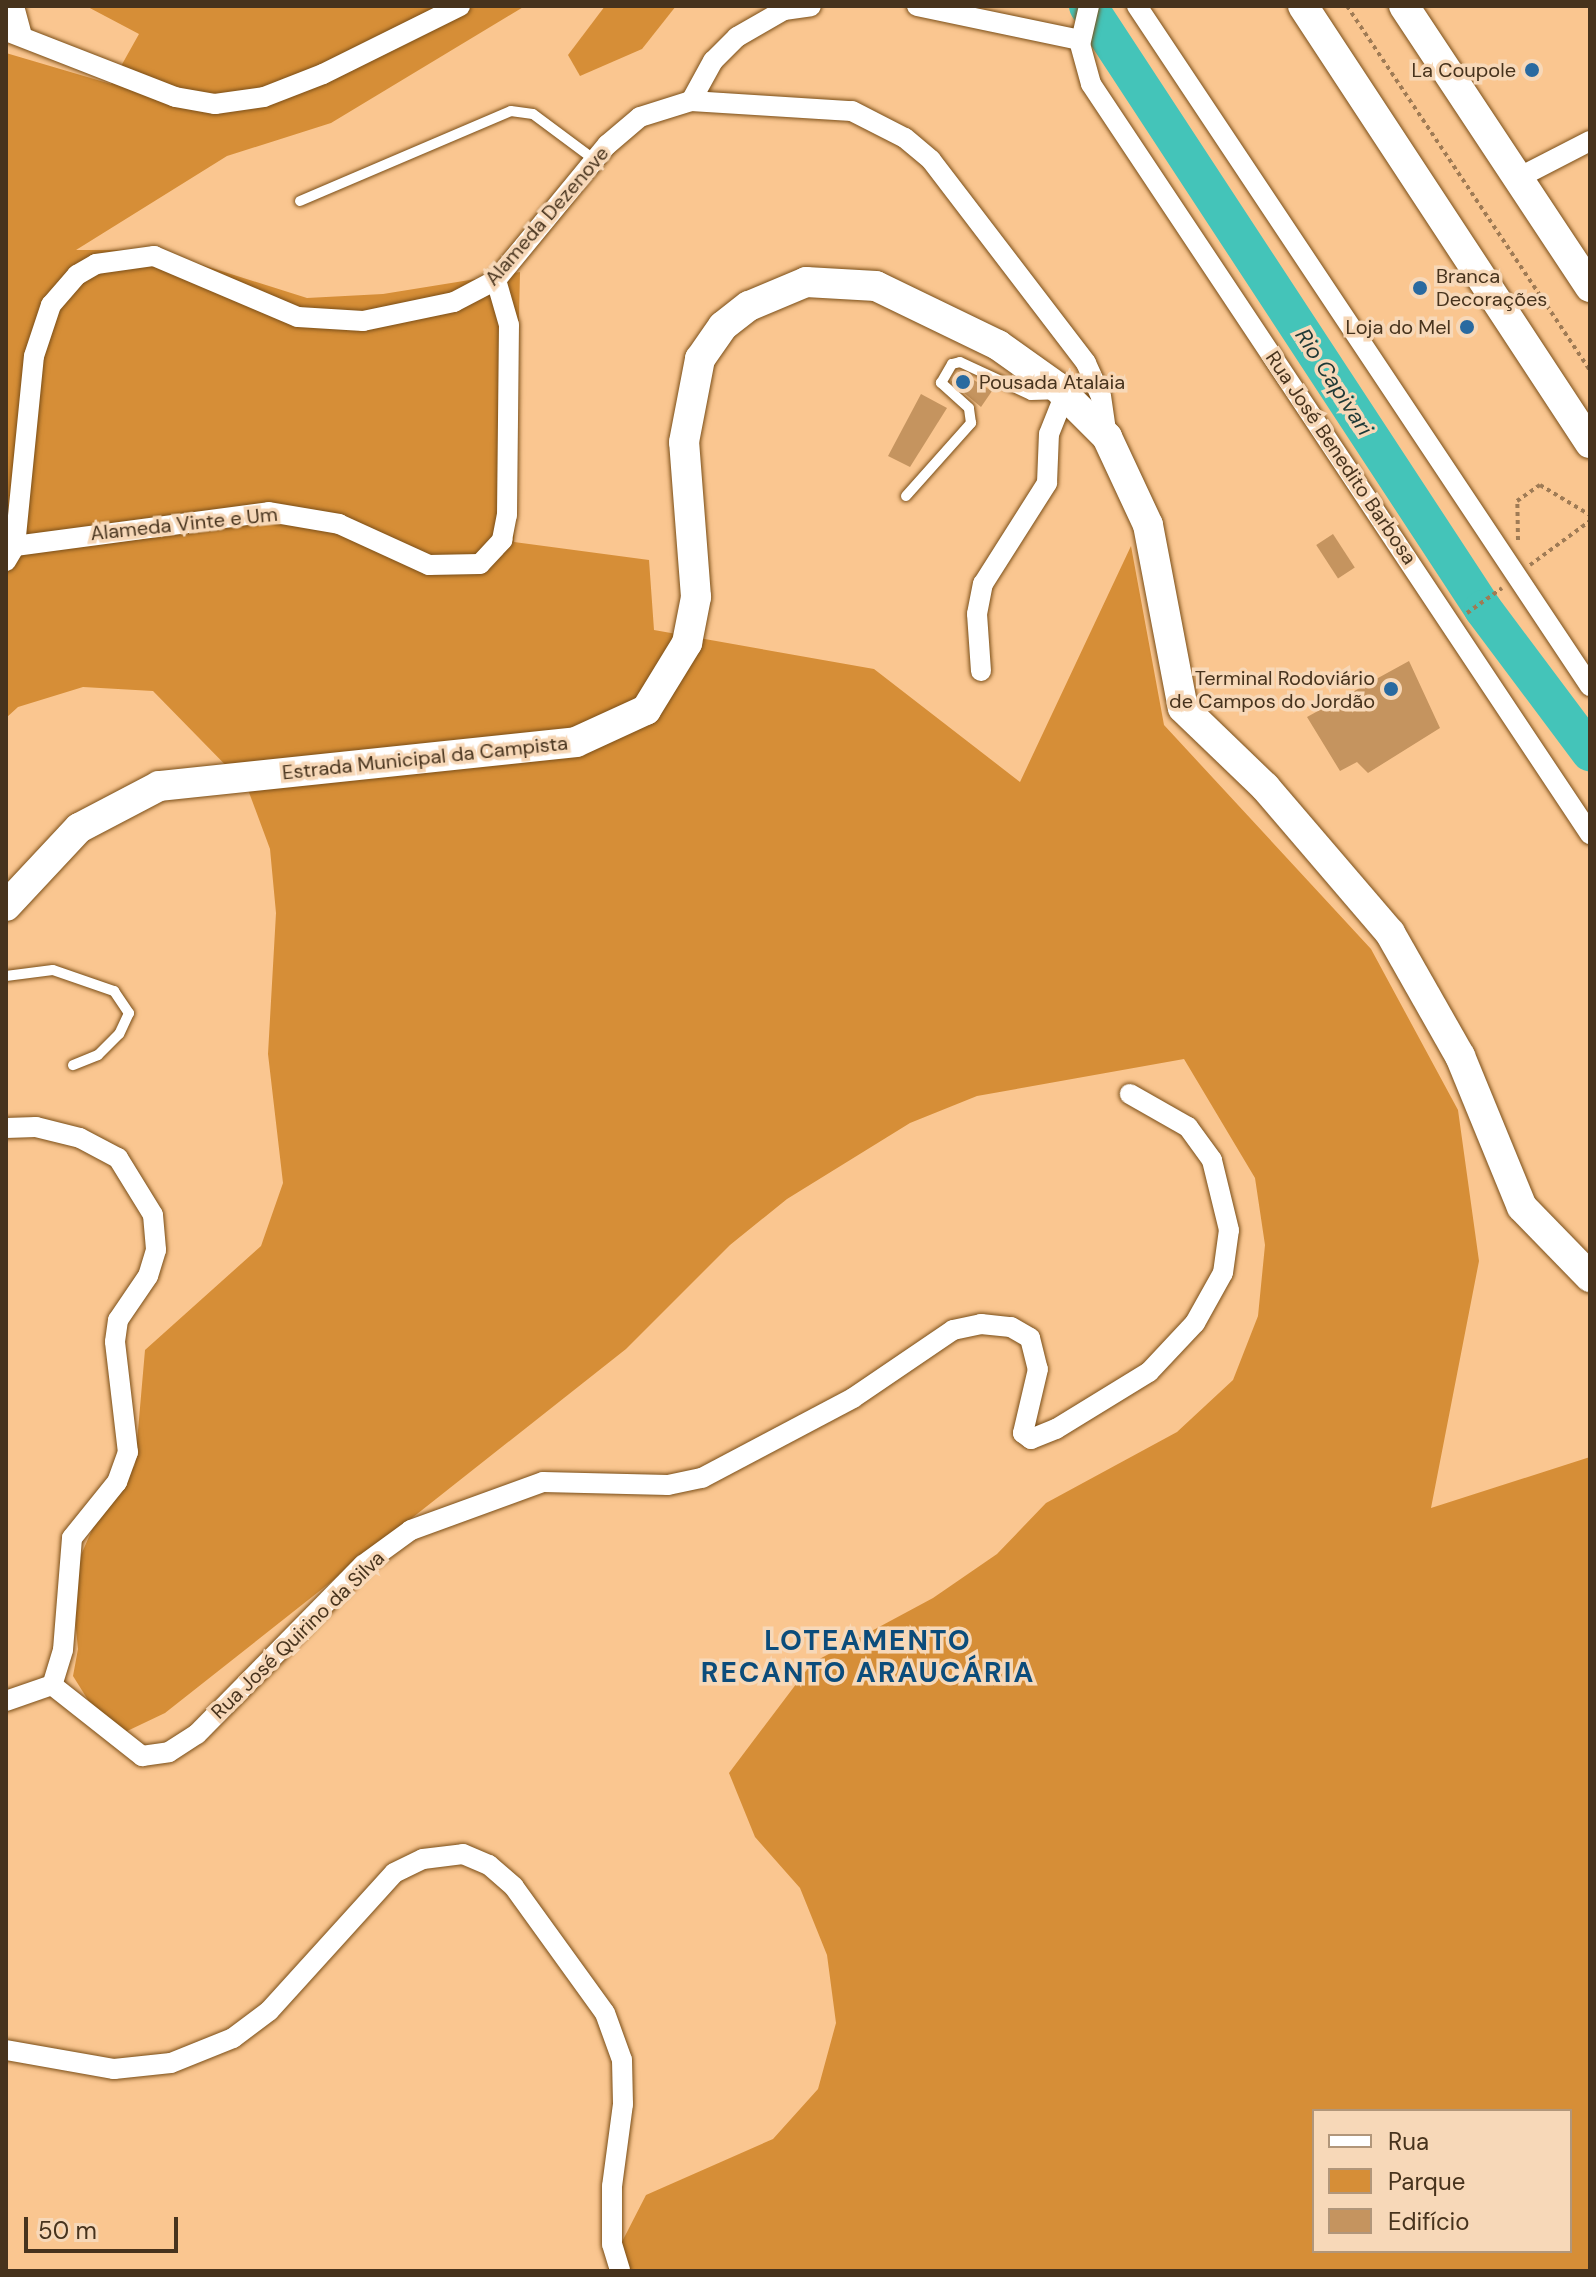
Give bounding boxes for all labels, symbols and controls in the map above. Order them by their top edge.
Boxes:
place label: La Coupole [1411,58,1516,82]
marker: La Coupole [1523,61,1541,79]
street label: Alameda Dezenove [480,142,614,290]
place label: Branca Decorações [1436,264,1547,311]
marker: Branca Decorações [1411,279,1429,297]
place label: Loja do Mel [1346,315,1451,339]
marker: Loja do Mel [1458,318,1476,336]
water label: Rio Capivari [1290,324,1378,440]
street label: Rua José Benedito Barbosa [1261,347,1421,569]
place label: Pousada Atalaia [979,370,1125,394]
marker: Pousada Atalaia [954,373,972,391]
street label: Alameda Vinte e Um [89,502,279,546]
place label: Terminal Rodoviário de Campos do Jordão [1169,666,1375,713]
marker: Terminal Rodoviário de Campos do Jordão [1382,680,1400,698]
street label: Estrada Municipal da Campista [281,731,569,785]
street label: Rua José Quirino da Silva [206,1546,390,1724]
district label: LOTEAMENTO RECANTO ARAUCÁRIA [701,1624,1035,1690]
legend [1312,2109,1572,2253]
text: Rua [1388,2126,1429,2157]
text: Parque [1388,2166,1465,2197]
scale bar [28,2201,182,2251]
text: Edifício [1388,2206,1470,2237]
text: 50 m [38,2215,97,2246]

